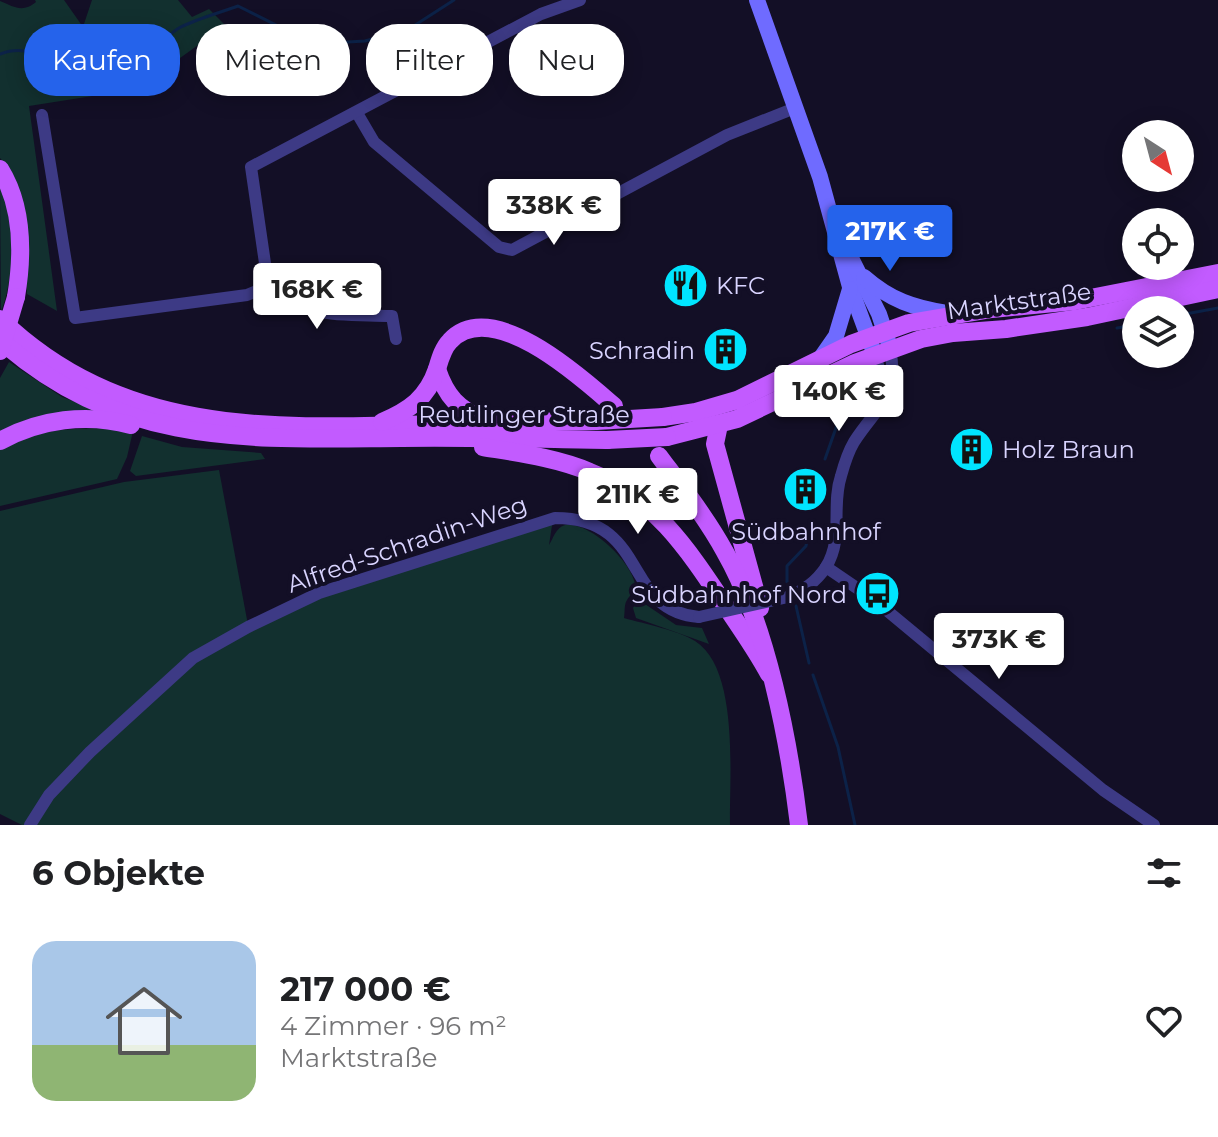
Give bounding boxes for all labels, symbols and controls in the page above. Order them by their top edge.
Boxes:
chip: Kaufen [24,24,180,96]
chip: Mieten [196,24,350,96]
chip: Filter [366,24,493,96]
chip: Neu [509,24,624,96]
north arrow [1122,120,1194,192]
map controls [1122,120,1194,368]
pin: 338K € [489,179,619,247]
text: 338K € [506,189,602,221]
pin: 217K € [825,205,955,273]
button: locate [1122,208,1194,280]
text: 217K € [845,215,935,247]
restaurant icon: KFC [661,261,709,309]
pin: 168K € [252,263,382,331]
place label: KFC [716,271,765,300]
text: 168K € [271,273,363,305]
street label: Marktstraße [945,277,1093,325]
button: layers [1122,296,1194,368]
building icon: Schradin [702,326,750,374]
place label: Schradin [589,336,695,365]
pin: 140K € [774,365,904,433]
text: 140K € [792,375,886,407]
street label: Reutlinger Straße [418,400,630,429]
building icon: Holz Braun [947,425,995,473]
place label: Holz Braun [1002,435,1135,464]
building icon: Südbahnhof [782,465,830,513]
pin: 211K € [573,468,703,536]
text: 211K € [596,478,680,510]
street label: Alfred-Schradin-Weg [283,489,531,599]
place label: Südbahnhof [731,517,882,546]
bus stop icon: Südbahnhof Nord [854,570,902,618]
place label: Südbahnhof Nord [631,580,847,609]
pin: 373K € [934,613,1064,681]
text: 373K € [952,623,1046,655]
icon: filters [1142,851,1186,895]
text: 6 Objekte [32,852,205,894]
text: 217 000 € [280,968,451,1010]
icon: home [96,973,192,1069]
icon: heart [1142,999,1186,1043]
text: 4 Zimmer · 96 m² [280,1010,507,1042]
text: Marktstraße [280,1042,438,1074]

